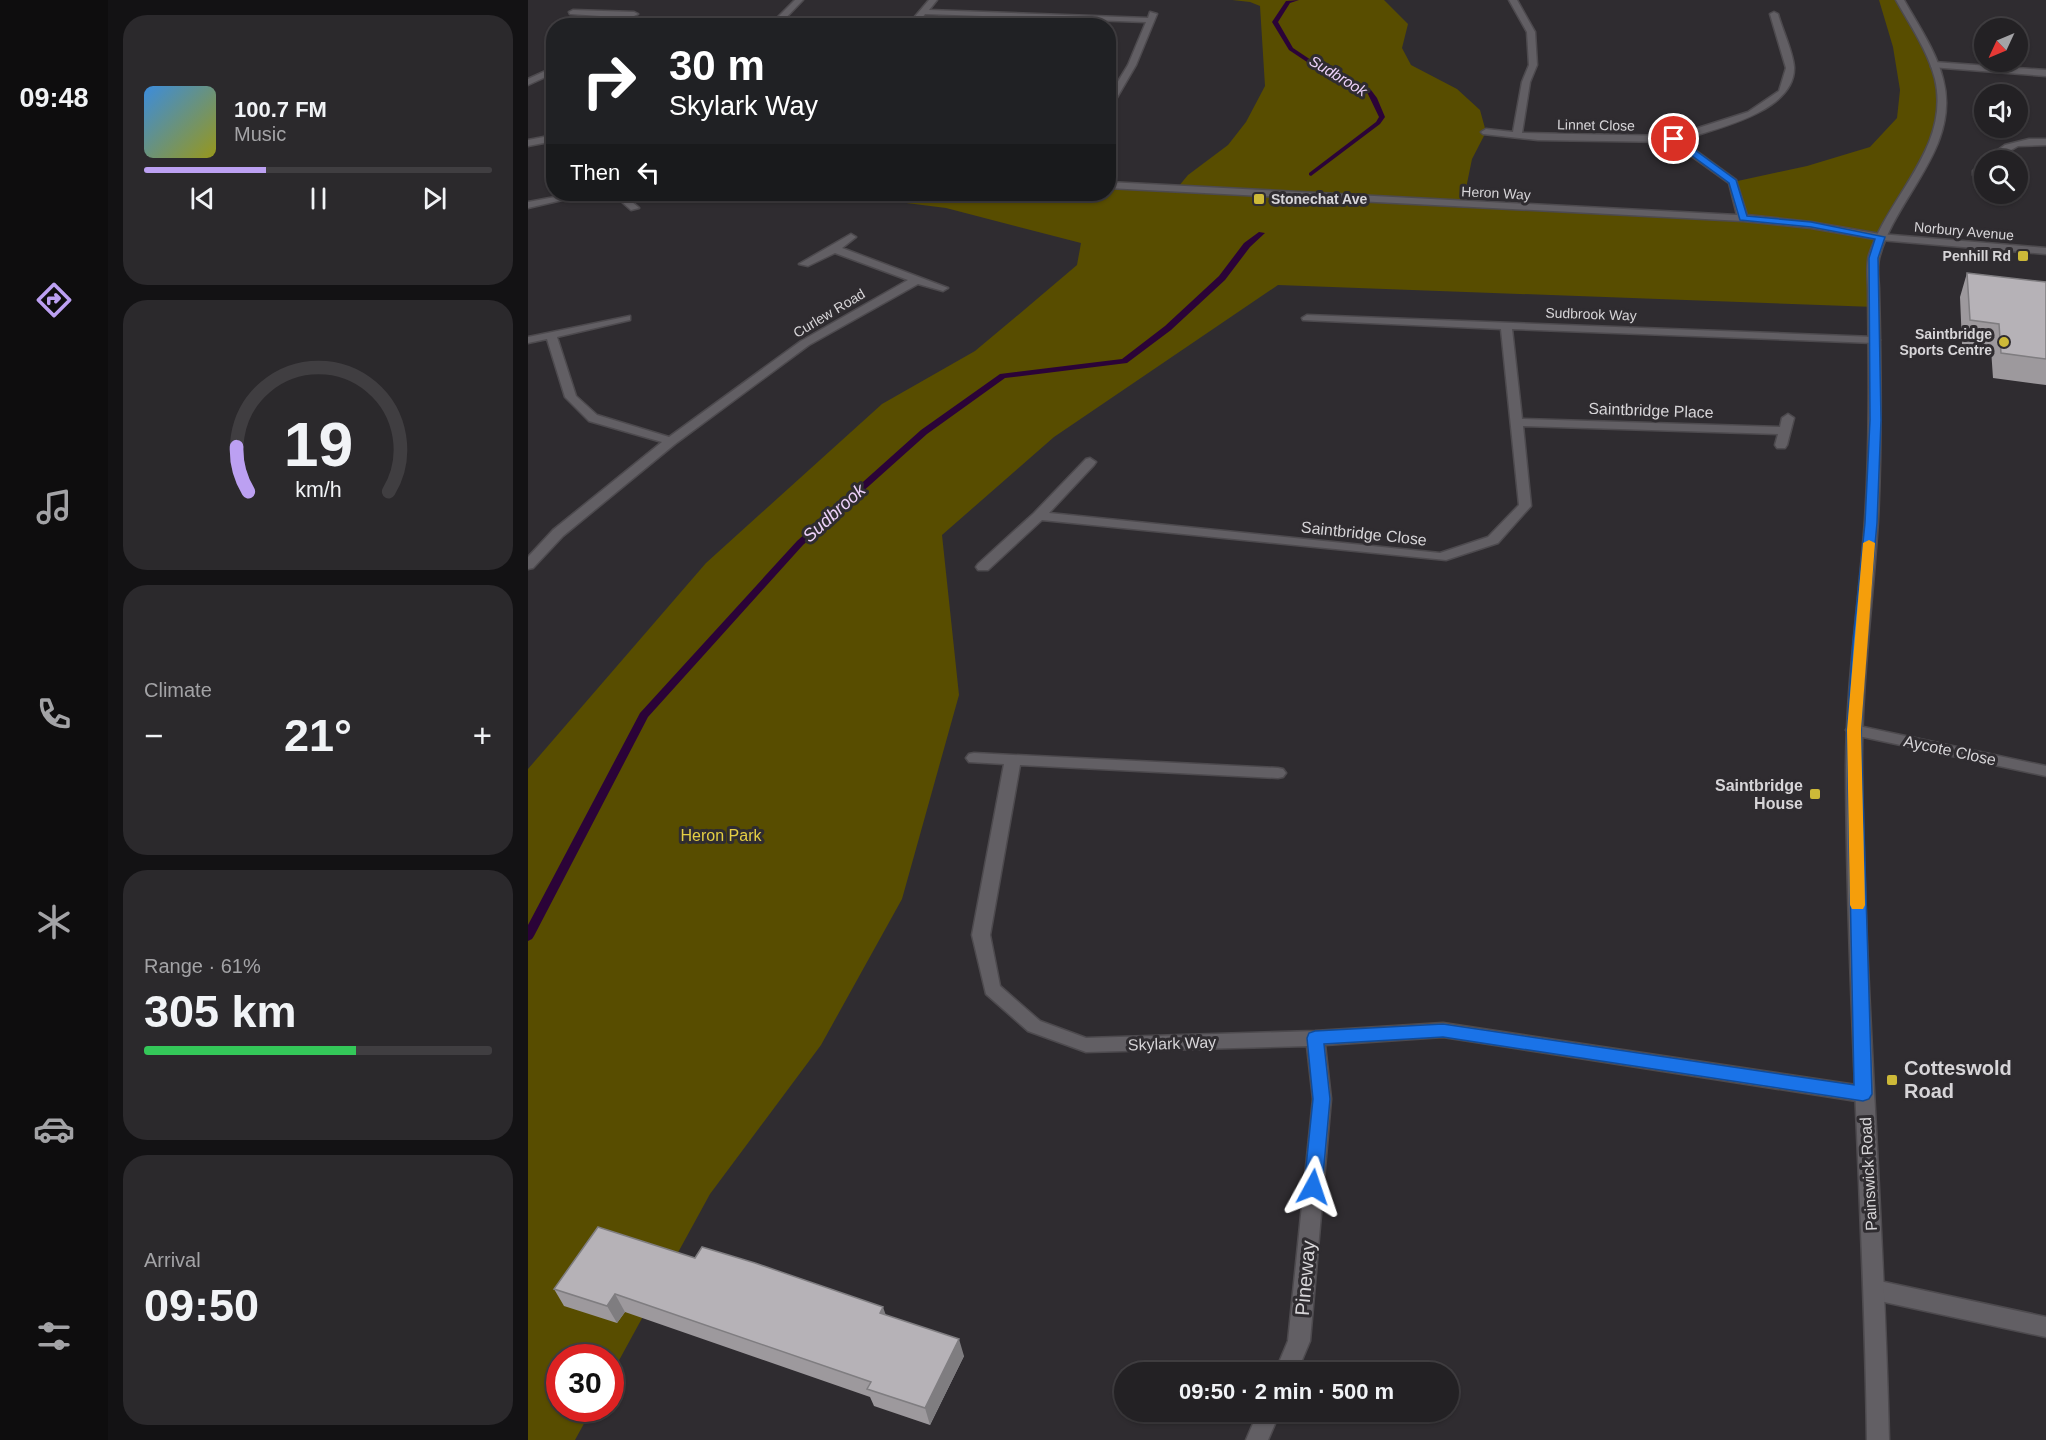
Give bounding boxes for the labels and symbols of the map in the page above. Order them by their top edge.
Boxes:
north arrow [1974,18,2028,72]
water label: Sudbrook [1306,52,1371,100]
pin [1648,113,1699,164]
street label: Linnet Close [1557,116,1635,134]
street label: Heron Way [1461,183,1531,203]
place label: Stonechat Ave [1271,191,1367,207]
marker: Stonechat Ave [1252,192,1266,206]
street label: Norbury Avenue [1913,219,2015,243]
place label: Penhill Rd [1943,248,2011,264]
marker: Penhill Rd [2016,249,2030,263]
street label: Curlew Road [790,285,868,341]
street label: Sudbrook Way [1545,304,1637,324]
place label: Saintbridge Sports Centre [1899,326,1992,358]
marker: Saintbridge Sports Centre [1997,335,2011,349]
street label: Saintbridge Place [1588,400,1714,421]
water label: Sudbrook [799,479,870,546]
street label: Saintbridge Close [1300,518,1428,549]
street label: Aycote Close [1902,732,1998,769]
place label: Saintbridge House [1715,777,1803,812]
marker: Saintbridge House [1808,787,1822,801]
park label: Heron Park [681,827,762,844]
street label: Skylark Way [1128,1033,1216,1054]
place label: Cotteswold Road [1904,1057,2012,1102]
marker: Cotteswold Road [1885,1073,1899,1087]
street label: Painswick Road [1857,1117,1880,1231]
position arrow [1281,1155,1345,1219]
street label: Pineway [1291,1239,1319,1317]
speed limit sign: 30 [546,1344,624,1422]

